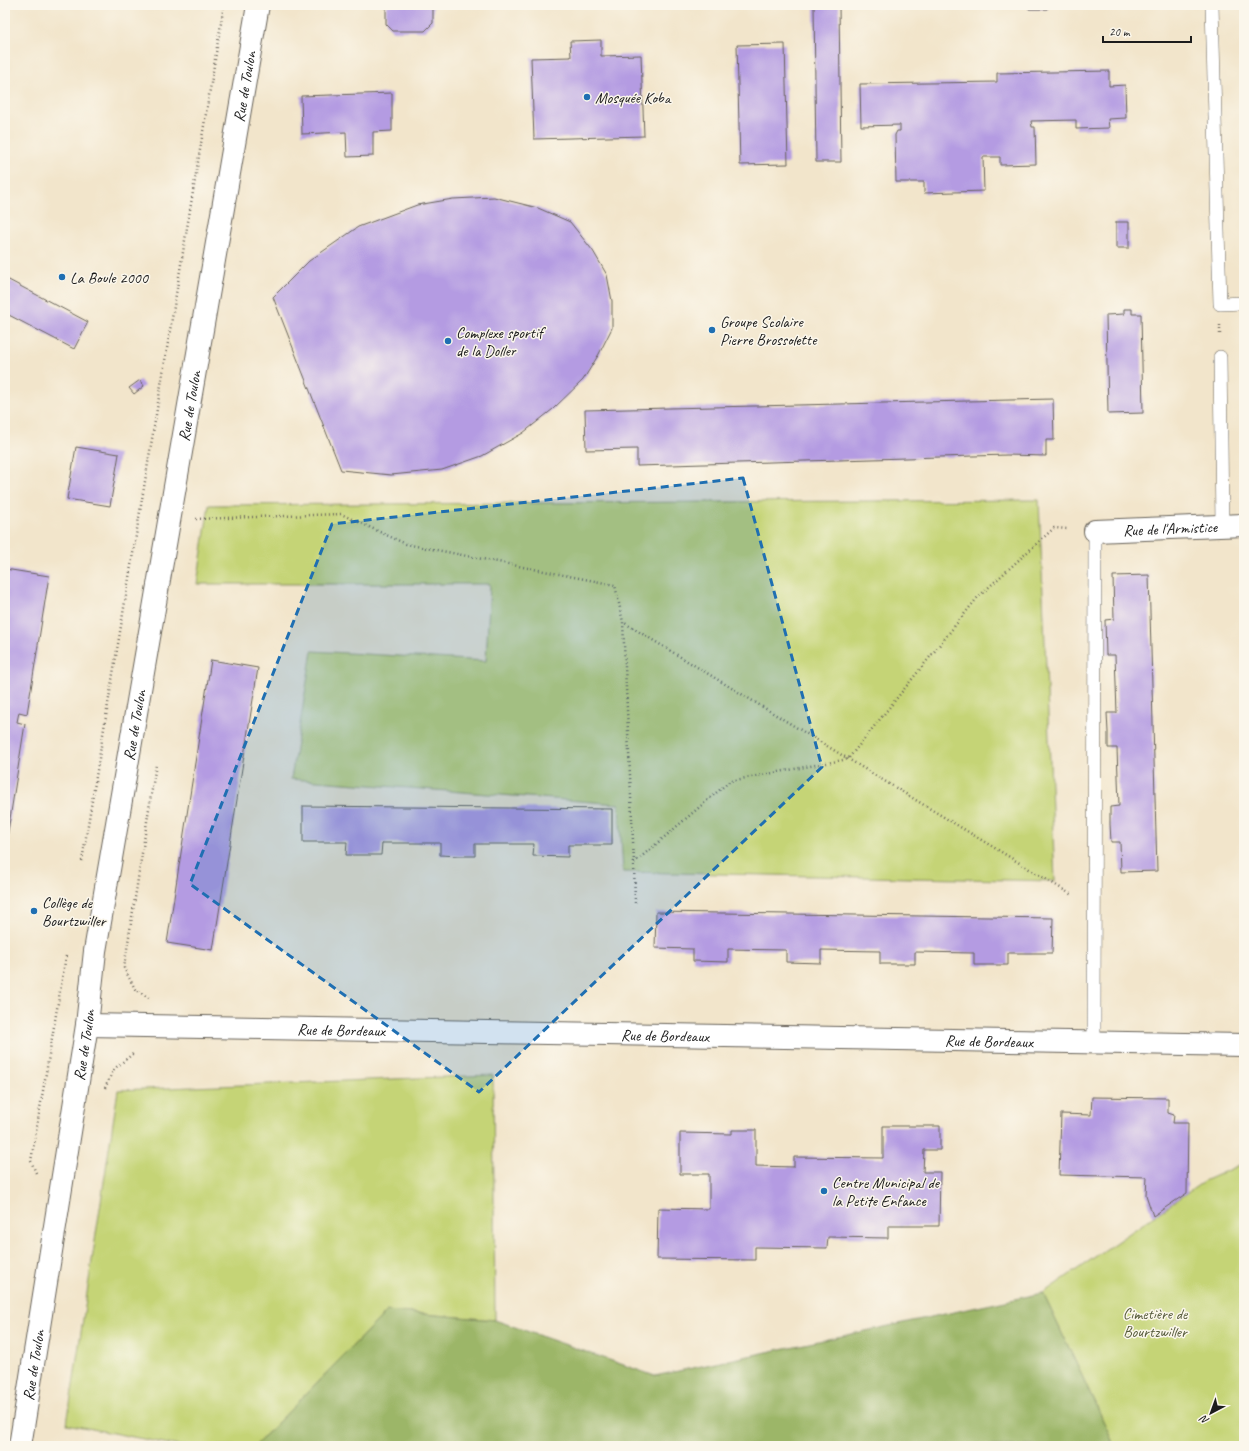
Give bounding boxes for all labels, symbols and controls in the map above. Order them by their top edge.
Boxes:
scale bar [1103,18,1191,44]
text: 20 m [1109,24,1131,40]
street label: Rue de Toulon [229,49,261,124]
place label: Mosquée Koba [595,88,672,108]
marker: Mosquée Koba [582,92,592,102]
place label: La Boule 2000 [70,268,150,288]
marker: La Boule 2000 [57,272,67,282]
place label: Groupe Scolaire Pierre Brossolette [720,312,818,350]
place label: Complexe sportif de la Doller [456,323,547,361]
marker: Groupe Scolaire Pierre Brossolette [707,325,717,335]
marker: Complexe sportif de la Doller [443,336,453,346]
street label: Rue de Toulon [174,368,206,443]
street label: Rue de l'Armistice [1123,517,1219,541]
street label: Rue de Toulon [119,687,151,762]
place label: Collège de Bourtzwiller [42,893,108,931]
marker: Collège de Bourtzwiller [29,906,39,916]
street label: Rue de Toulon [69,1008,100,1082]
street label: Rue de Bordeaux [297,1020,387,1041]
street label: Rue de Bordeaux [621,1025,711,1047]
street label: Rue de Bordeaux [945,1031,1034,1052]
place label: Centre Municipal de la Petite Enfance [832,1173,941,1211]
marker: Centre Municipal de la Petite Enfance [819,1186,829,1196]
park label: Cimetière de Bourtzwiller [1123,1304,1189,1342]
street label: Rue de Toulon [18,1327,49,1402]
north arrow [1191,1393,1231,1433]
text: N [1196,1412,1212,1428]

